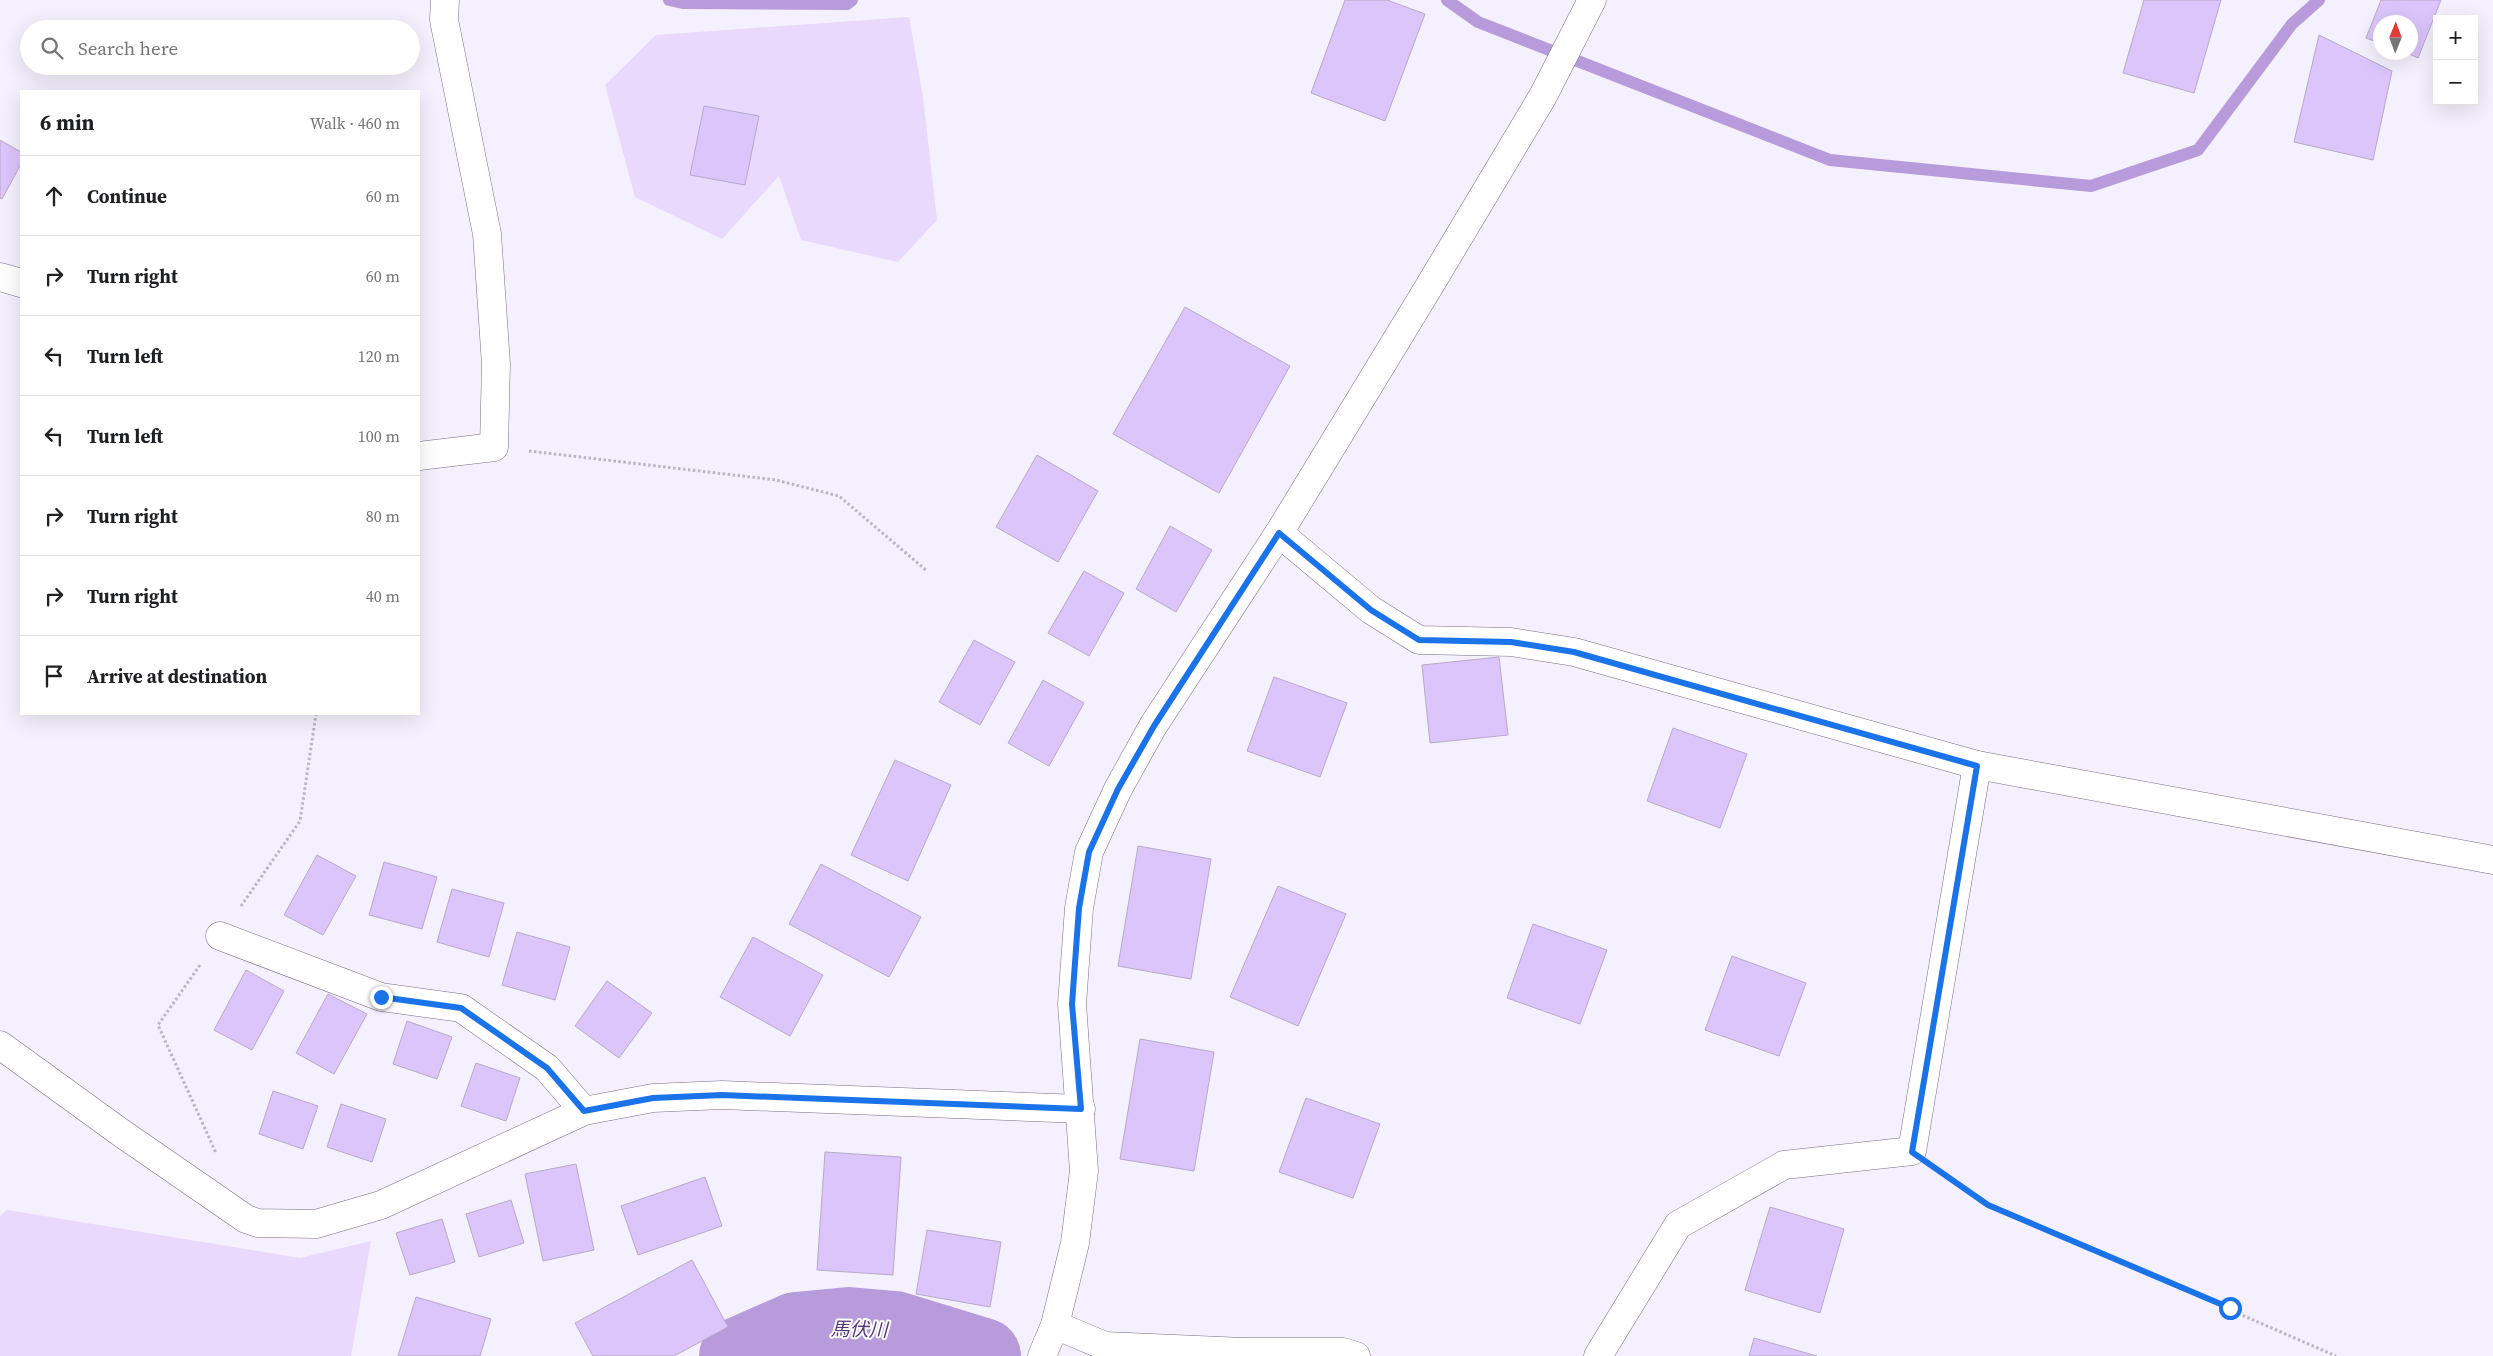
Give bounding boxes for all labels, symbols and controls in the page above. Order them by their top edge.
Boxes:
north arrow [2373,15,2418,60]
map controls [2433,15,2478,105]
button: + [2433,15,2478,60]
search box [20,20,420,75]
icon: search [38,34,66,62]
text: Search here [78,35,178,61]
button: − [2433,60,2478,105]
text: 6 min [40,108,95,137]
text: Walk · 460 m [310,112,400,134]
icon: ahead [40,182,68,210]
text: Continue [87,183,167,209]
text: 60 m [366,185,400,207]
icon: right [40,262,68,290]
text: Turn right [87,263,178,289]
text: 60 m [366,265,400,287]
icon: left [40,342,68,370]
text: Turn left [87,343,163,369]
text: 120 m [358,345,400,367]
icon: left [40,422,68,450]
text: Turn left [87,423,163,449]
text: 100 m [358,425,400,447]
icon: right [40,502,68,530]
text: Turn right [87,503,178,529]
text: 80 m [366,505,400,527]
icon: right [40,582,68,610]
text: Turn right [87,583,178,609]
text: 40 m [366,585,400,607]
icon: arrive [40,662,68,690]
text: Arrive at destination [87,663,267,689]
route end [370,986,393,1009]
route start [2219,1297,2242,1320]
water label: 馬伏川 [830,1316,890,1343]

